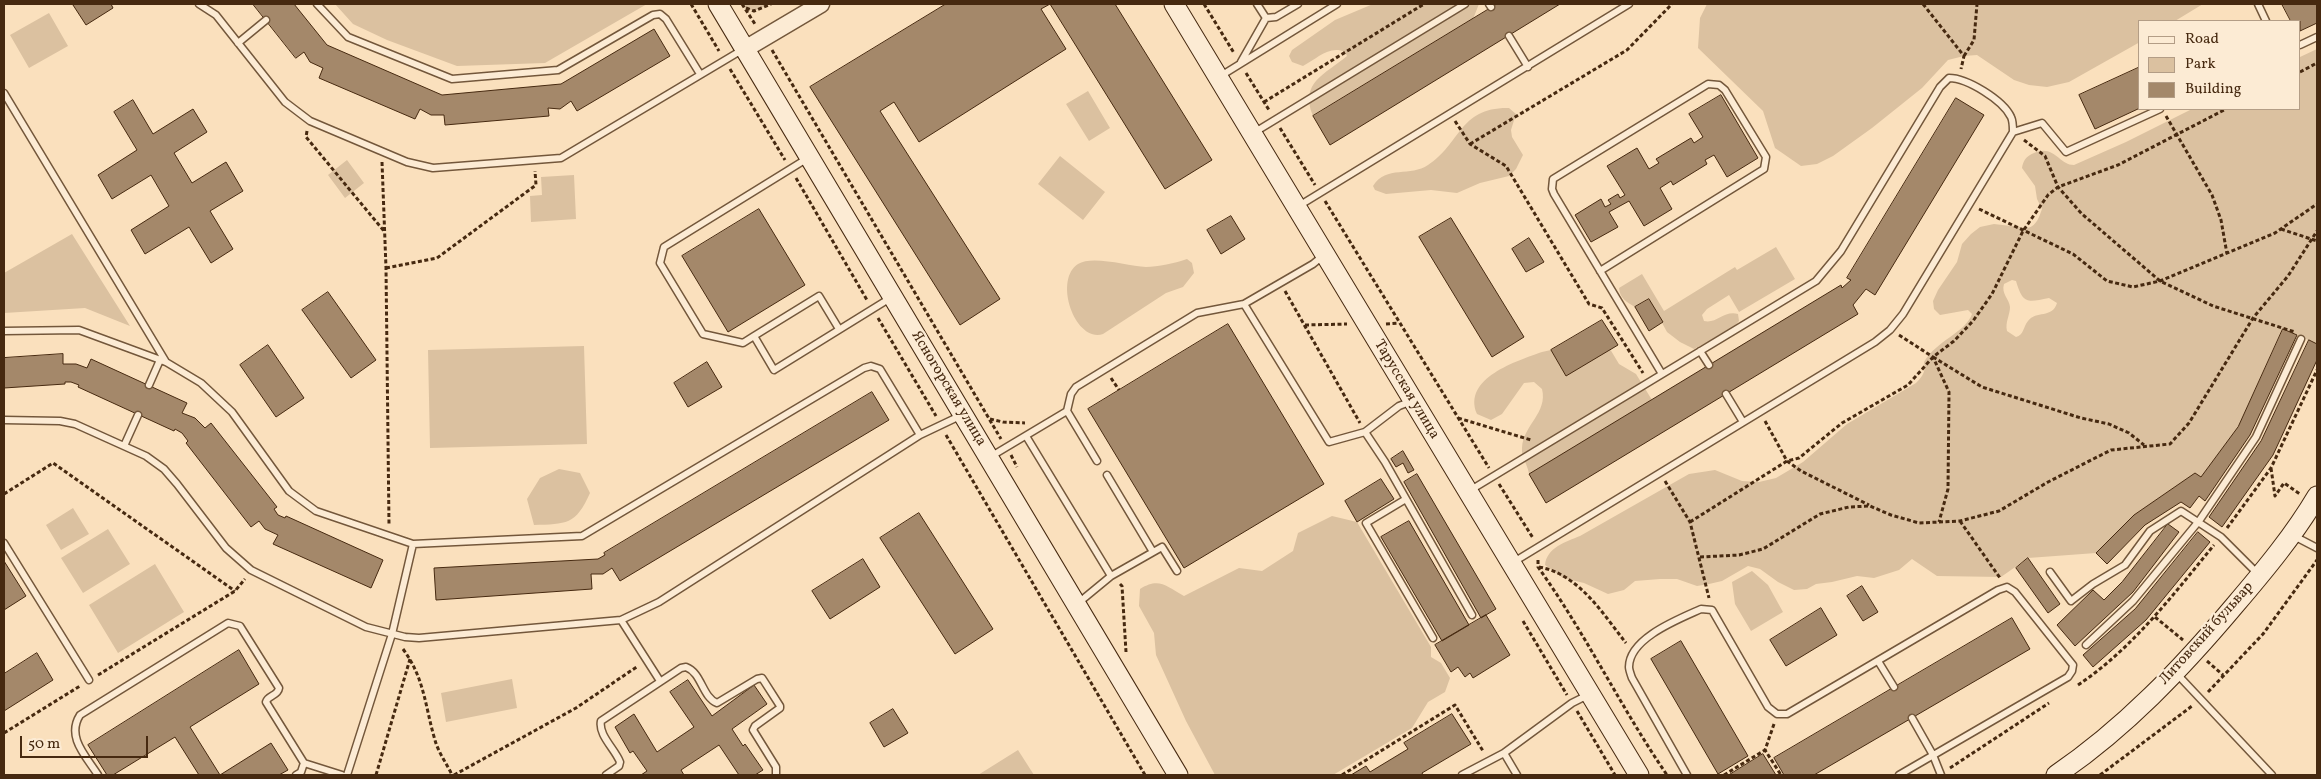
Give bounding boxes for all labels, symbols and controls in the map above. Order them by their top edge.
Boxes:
legend [2138,20,2301,110]
text: Road [2185,29,2219,50]
text: Park [2185,54,2216,75]
text: Building [2185,79,2241,100]
street label: Ясногорская улица [906,328,990,450]
street label: Тарусская улица [1369,337,1443,443]
street label: Литовский бульвар [2156,579,2258,689]
scale bar [22,726,150,758]
text: 50 m [28,734,60,755]

